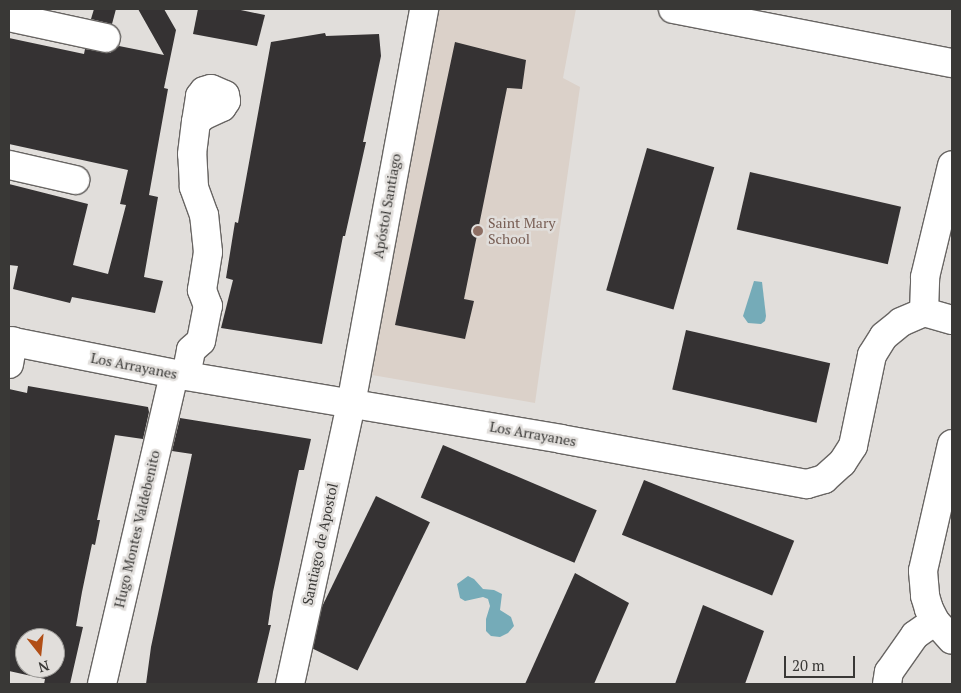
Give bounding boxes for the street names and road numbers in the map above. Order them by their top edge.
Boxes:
street label: Apóstol Santiago [369,152,405,260]
street label: Los Arrayanes [89,349,179,383]
street label: Los Arrayanes [488,418,578,450]
street label: Hugo Montes Valdebenito [111,449,163,609]
street label: Santiago de Apostol [299,481,341,607]

